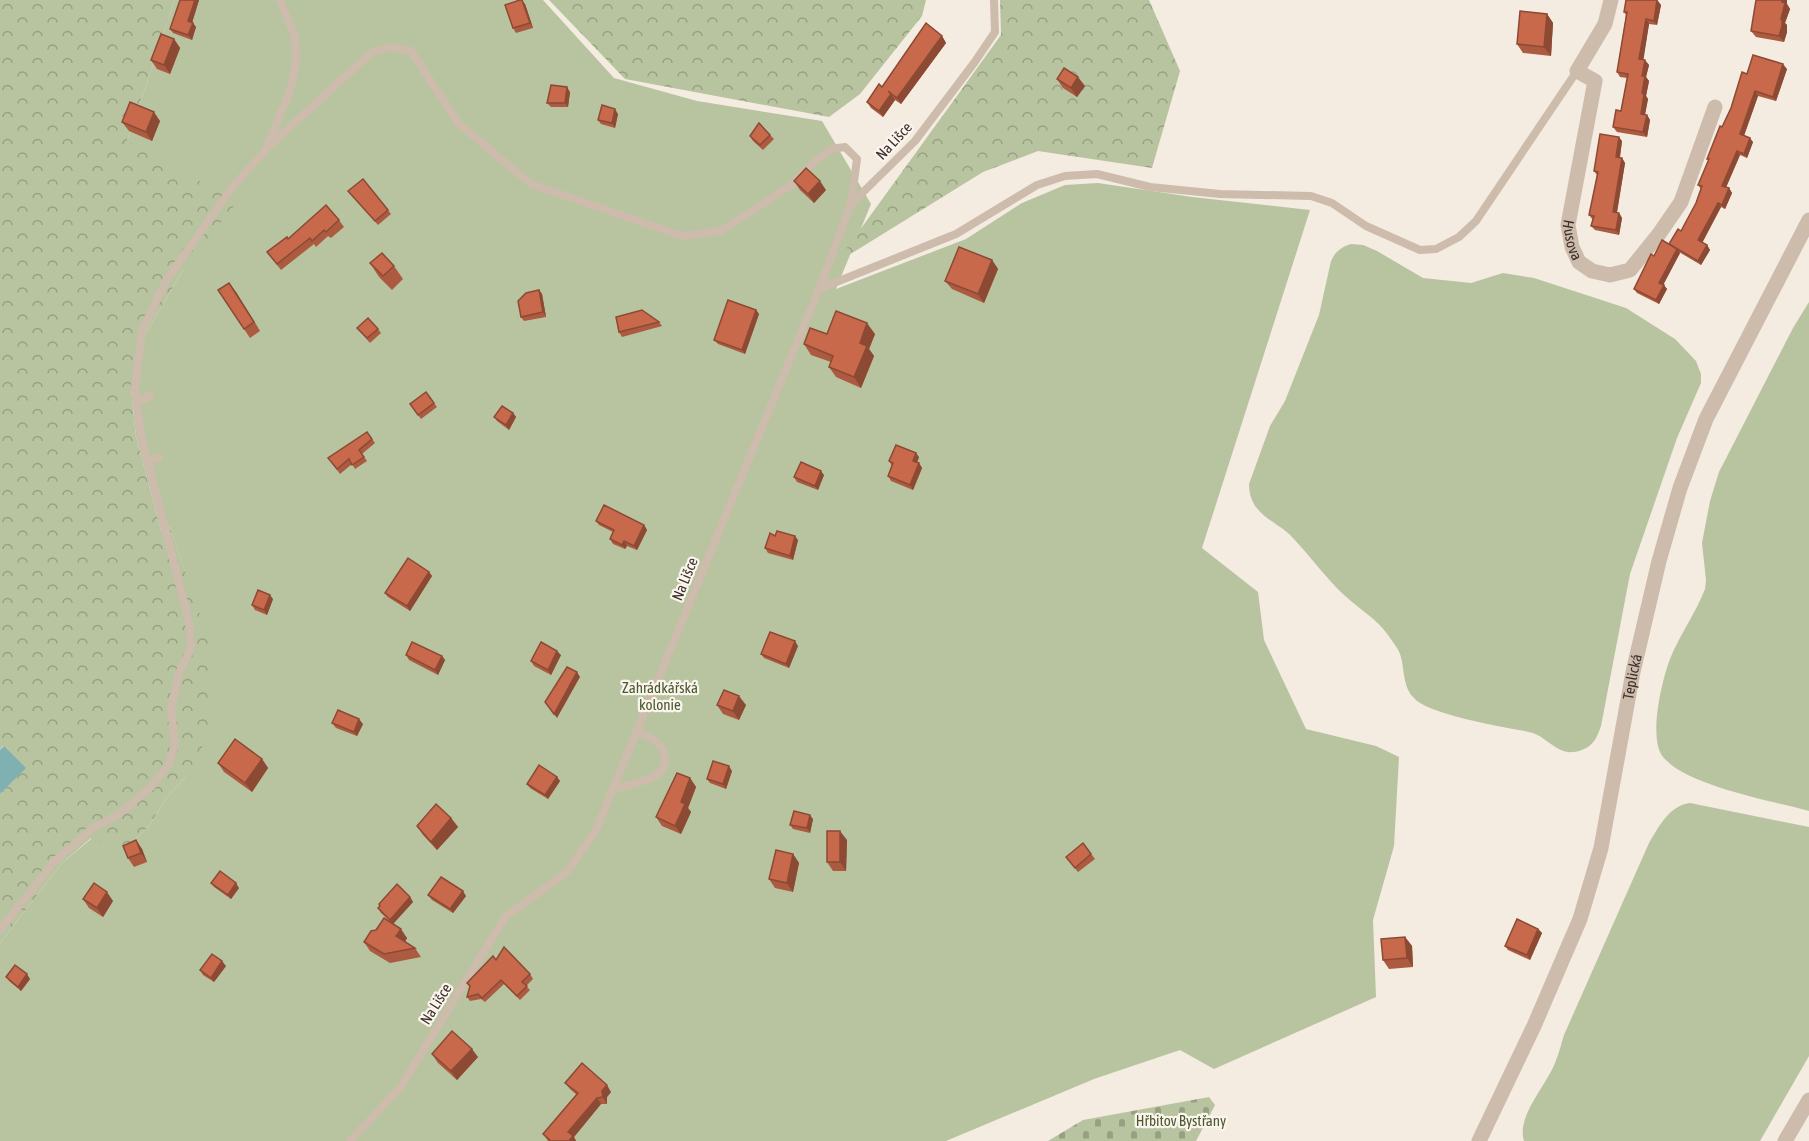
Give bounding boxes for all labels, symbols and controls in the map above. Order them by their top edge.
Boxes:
street label: Na Lišce [872,118,915,163]
street label: Husova [1559,218,1586,263]
street label: Na Lišce [668,555,701,603]
street label: Teplická [1619,652,1645,701]
park label: Zahrádkářská kolonie [622,679,698,713]
street label: Na Lišce [416,980,455,1027]
park label: Hřbitov Bystřany [1136,1112,1226,1129]

